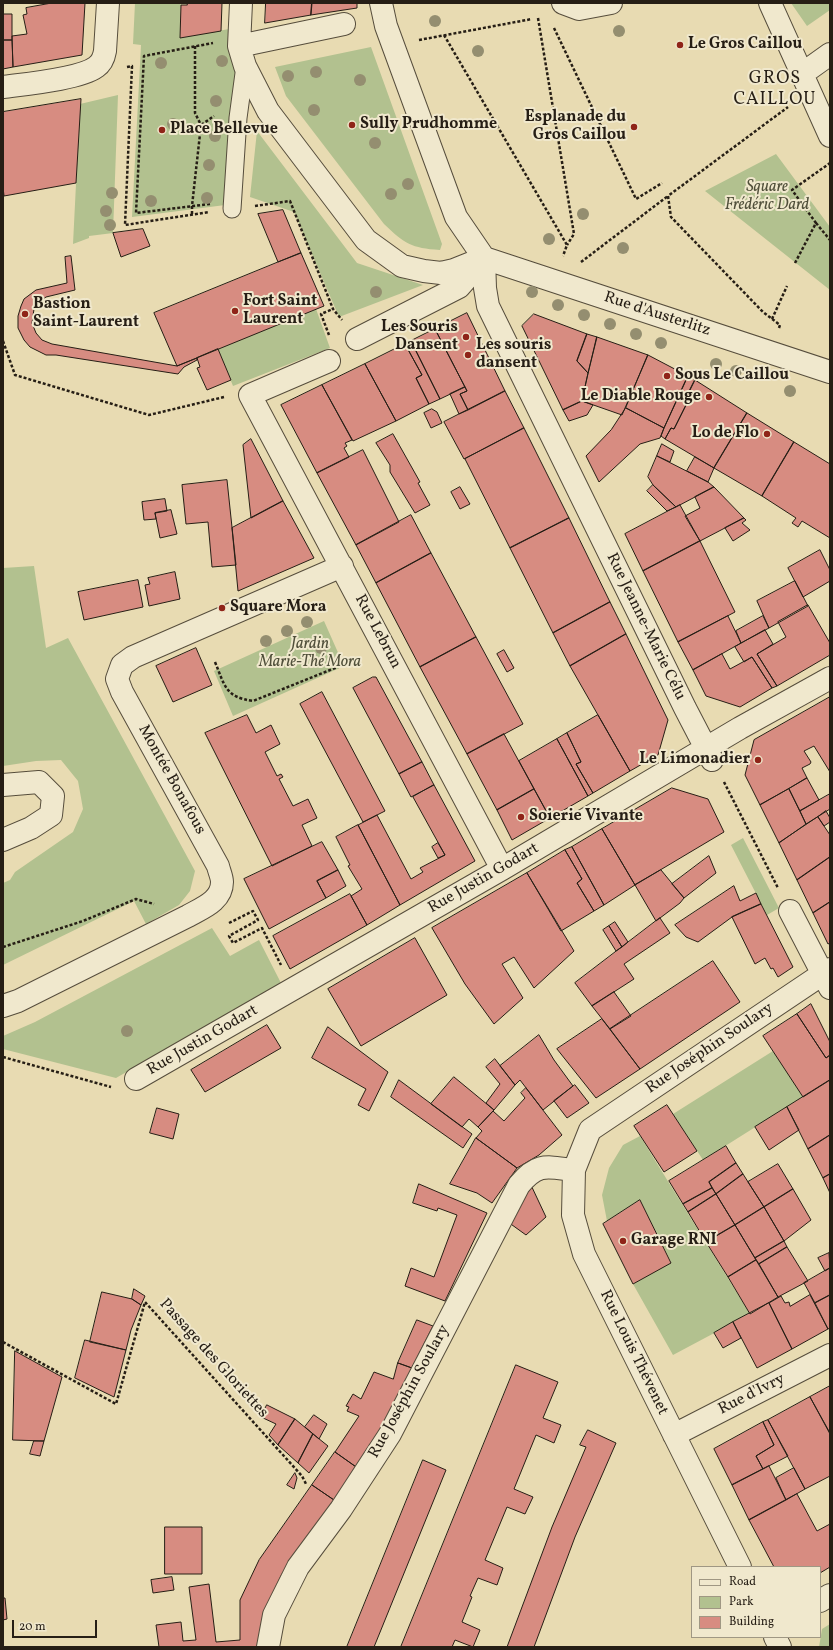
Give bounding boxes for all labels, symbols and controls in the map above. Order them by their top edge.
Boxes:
place label: Le Gros Caillou [688,35,802,55]
marker: Le Gros Caillou [675,40,685,50]
district label: GROS CAILLOU [734,69,816,112]
place label: Esplanade du Gros Caillou [525,108,626,146]
place label: Sully Prudhomme [360,115,497,135]
place label: Place Bellevue [170,120,278,140]
marker: Sully Prudhomme [347,120,357,130]
marker: Esplanade du Gros Caillou [629,122,639,132]
marker: Place Bellevue [157,125,167,135]
park label: Square Frédéric Dard [725,178,809,216]
street label: Rue d'Austerlitz [601,289,713,341]
place label: Fort Saint Laurent [243,292,317,330]
place label: Bastion Saint-Laurent [33,295,139,333]
marker: Fort Saint Laurent [230,306,240,316]
marker: Bastion Saint-Laurent [20,309,30,319]
place label: Les Souris Dansent [381,318,458,356]
marker: Les Souris Dansent [461,332,471,342]
place label: Les souris dansent [476,336,551,374]
marker: Les souris dansent [463,350,473,360]
place label: Sous Le Caillou [675,366,789,386]
marker: Sous Le Caillou [662,371,672,381]
place label: Le Diable Rouge [581,387,701,407]
marker: Le Diable Rouge [704,392,714,402]
place label: Lo de Flo [692,424,759,444]
marker: Lo de Flo [762,429,772,439]
street label: Rue Jeanne-Marie Célu [601,550,689,704]
street label: Rue Lebrun [349,592,405,672]
place label: Square Mora [230,598,327,618]
marker: Square Mora [217,603,227,613]
park label: Jardin Marie-Thé Mora [259,635,361,673]
street label: Montée Bonafous [133,722,209,838]
place label: Le Limonadier [639,750,750,770]
marker: Le Limonadier [753,755,763,765]
place label: Soierie Vivante [529,807,643,827]
marker: Soierie Vivante [516,812,526,822]
street label: Rue Justin Godart [425,840,543,918]
street label: Rue Joséphin Soulary [643,999,777,1099]
street label: Rue Justin Godart [144,1002,262,1080]
place label: Garage RNI [631,1231,717,1251]
marker: Garage RNI [618,1236,628,1246]
street label: Rue Louis Thévenet [594,1287,672,1419]
street label: Passage des Gloriettes [154,1295,272,1423]
street label: Rue Joséphin Soulary [365,1322,455,1462]
street label: Rue d'Ivry [715,1370,789,1420]
legend [691,1566,821,1638]
text: Road [729,1574,756,1590]
text: Park [729,1594,754,1610]
scale bar [14,1612,99,1638]
text: Building [729,1614,774,1630]
text: 20 m [19,1619,46,1635]

